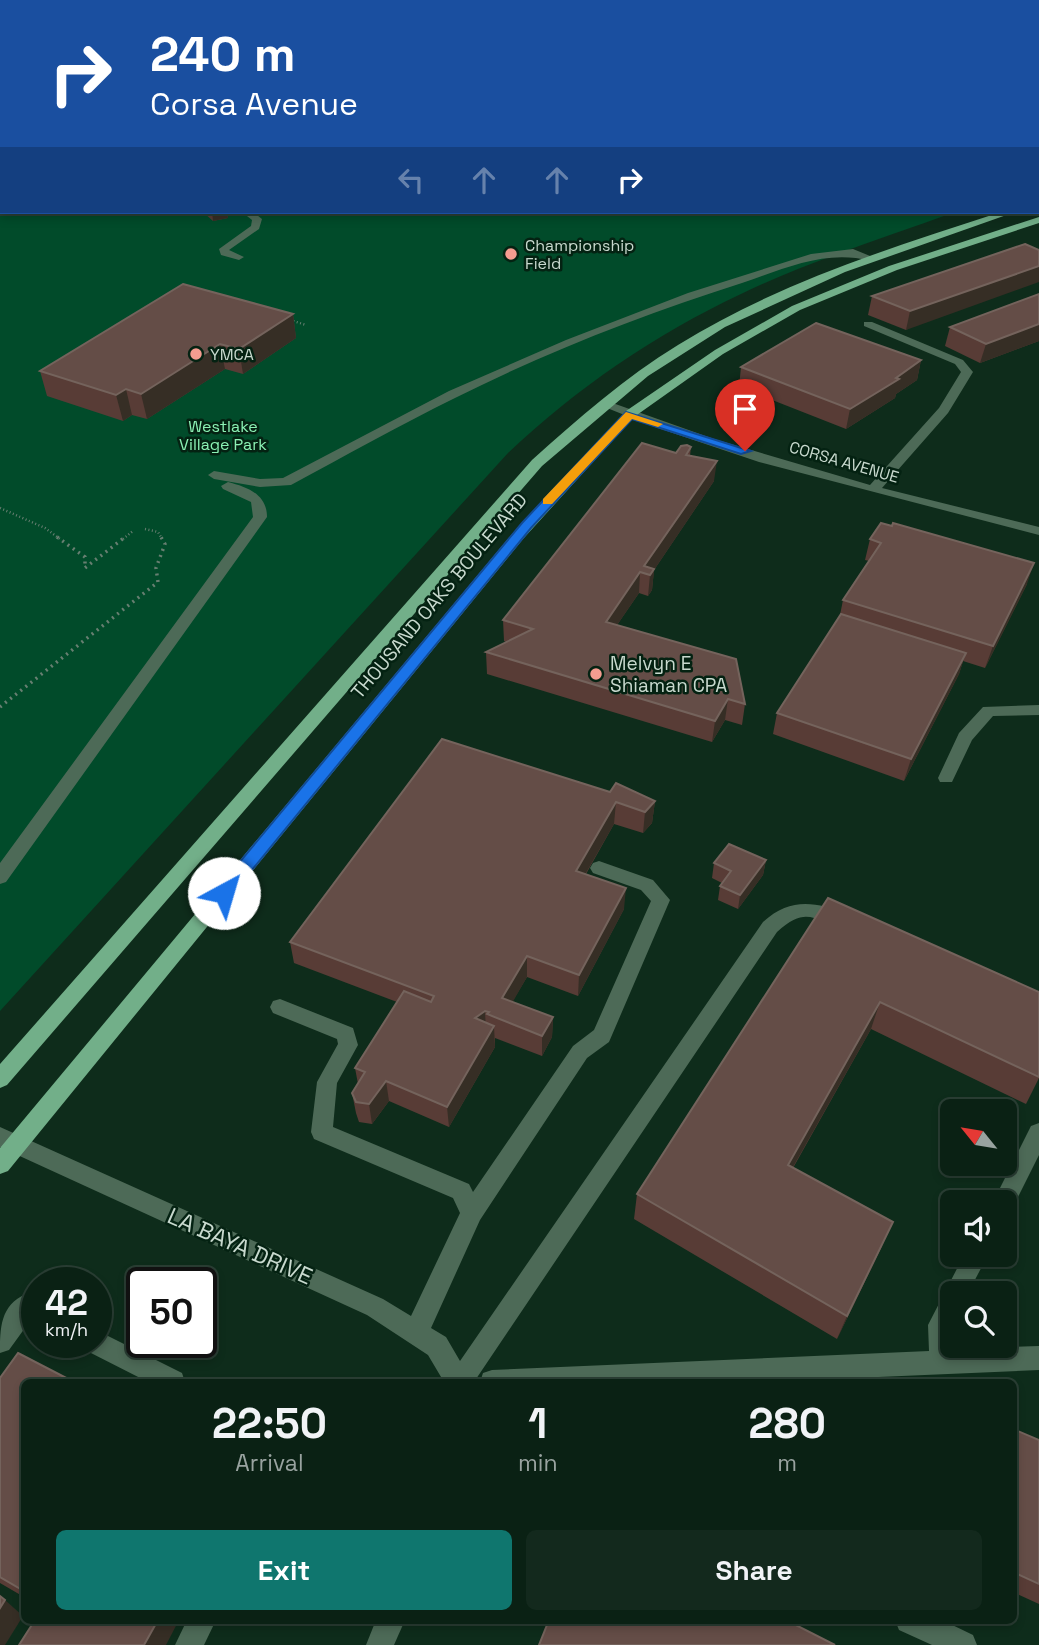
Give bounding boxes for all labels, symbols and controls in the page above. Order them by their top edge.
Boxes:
text: 240 m [150,23,296,85]
icon: right [35,28,126,119]
text: Corsa Avenue [150,84,358,124]
icon: left [392,161,430,199]
icon: ahead [465,161,503,199]
icon: ahead [538,161,576,199]
icon: right [611,161,649,199]
place label: Championship Field [525,235,634,274]
marker: Championship Field [503,246,519,262]
place label: YMCA [210,344,254,365]
marker: YMCA [188,346,204,362]
pin [715,379,775,451]
icon: arrive [726,390,764,428]
park label: Westlake Village Park [179,416,267,455]
street label: CORSA AVENUE [787,436,901,488]
street label: THOUSAND OAKS BOULEVARD [345,488,533,704]
place label: Melvyn E Shiaman CPA [610,651,727,698]
marker: Melvyn E Shiaman CPA [588,666,604,682]
position arrow [187,856,261,930]
north arrow [940,1099,1017,1176]
map controls [940,1099,1017,1358]
button: sound [940,1190,1017,1267]
street label: LA BAYA DRIVE [163,1201,317,1291]
speed limit sign: 50 [126,1267,217,1358]
text: 42 [45,1281,88,1325]
button: search [940,1281,1017,1358]
text: km/h [45,1318,88,1341]
text: 22:50 [212,1397,327,1450]
text: 1 [528,1397,547,1450]
text: 280 [749,1397,826,1450]
text: Arrival [235,1448,304,1478]
text: min [518,1448,557,1478]
text: m [777,1448,797,1478]
button: Exit [56,1530,512,1610]
button: Share [526,1530,982,1610]

